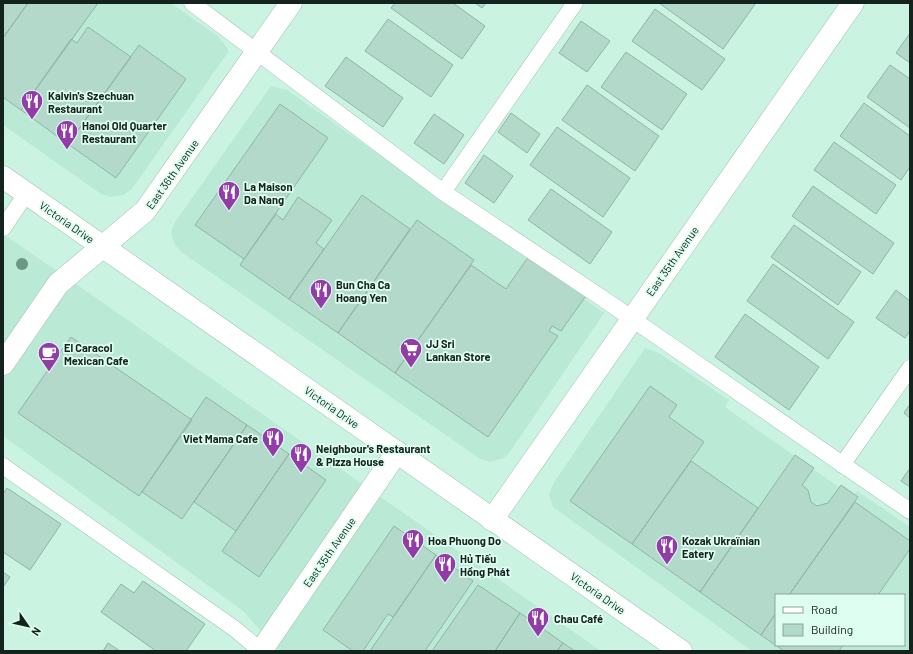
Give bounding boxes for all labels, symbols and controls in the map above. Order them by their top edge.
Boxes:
restaurant icon: Kalvin's Szechuan Restaurant [19,88,45,121]
place label: Kalvin's Szechuan Restaurant [48,89,134,115]
restaurant icon: Hanoi Old Quarter Restaurant [54,118,80,151]
place label: Hanoi Old Quarter Restaurant [82,119,167,145]
street label: East 36th Avenue [143,137,201,211]
restaurant icon: La Maison Da Nang [216,179,242,212]
place label: La Maison Da Nang [244,180,292,206]
street label: Victoria Drive [37,198,97,246]
street label: East 35th Avenue [643,224,701,298]
restaurant icon: Bun Cha Ca Hoang Yen [308,277,334,310]
place label: Bun Cha Ca Hoang Yen [336,278,390,304]
supermarket icon: JJ Sri Lankan Store [398,336,424,369]
place label: JJ Sri Lankan Store [426,337,491,363]
cafe icon: El Caracol Mexican Cafe [36,340,62,373]
place label: El Caracol Mexican Cafe [64,341,129,367]
street label: Victoria Drive [302,383,362,431]
restaurant icon: Viet Mama Cafe [260,425,286,458]
place label: Viet Mama Cafe [183,432,258,445]
restaurant icon: Neighbour's Restaurant & Pizza House [288,441,314,474]
place label: Neighbour's Restaurant & Pizza House [316,442,431,468]
street label: East 35th Avenue [300,515,358,589]
restaurant icon: Hoa Phuong Do [400,527,426,560]
restaurant icon: Kozak Ukraїnian Eatery [654,533,680,566]
place label: Hoa Phuong Do [428,534,501,547]
place label: Kozak Ukraїnian Eatery [682,534,760,560]
restaurant icon: Hủ Tiếu Hồng Phát [432,551,458,584]
place label: Hủ Tiếu Hồng Phát [460,552,510,578]
street label: Victoria Drive [568,569,628,617]
legend [775,594,905,646]
text: Road [811,602,838,616]
restaurant icon: Chau Café [525,605,551,638]
north arrow [8,606,48,646]
place label: Chau Café [554,612,603,625]
text: Building [811,622,853,636]
text: N [29,625,44,639]

